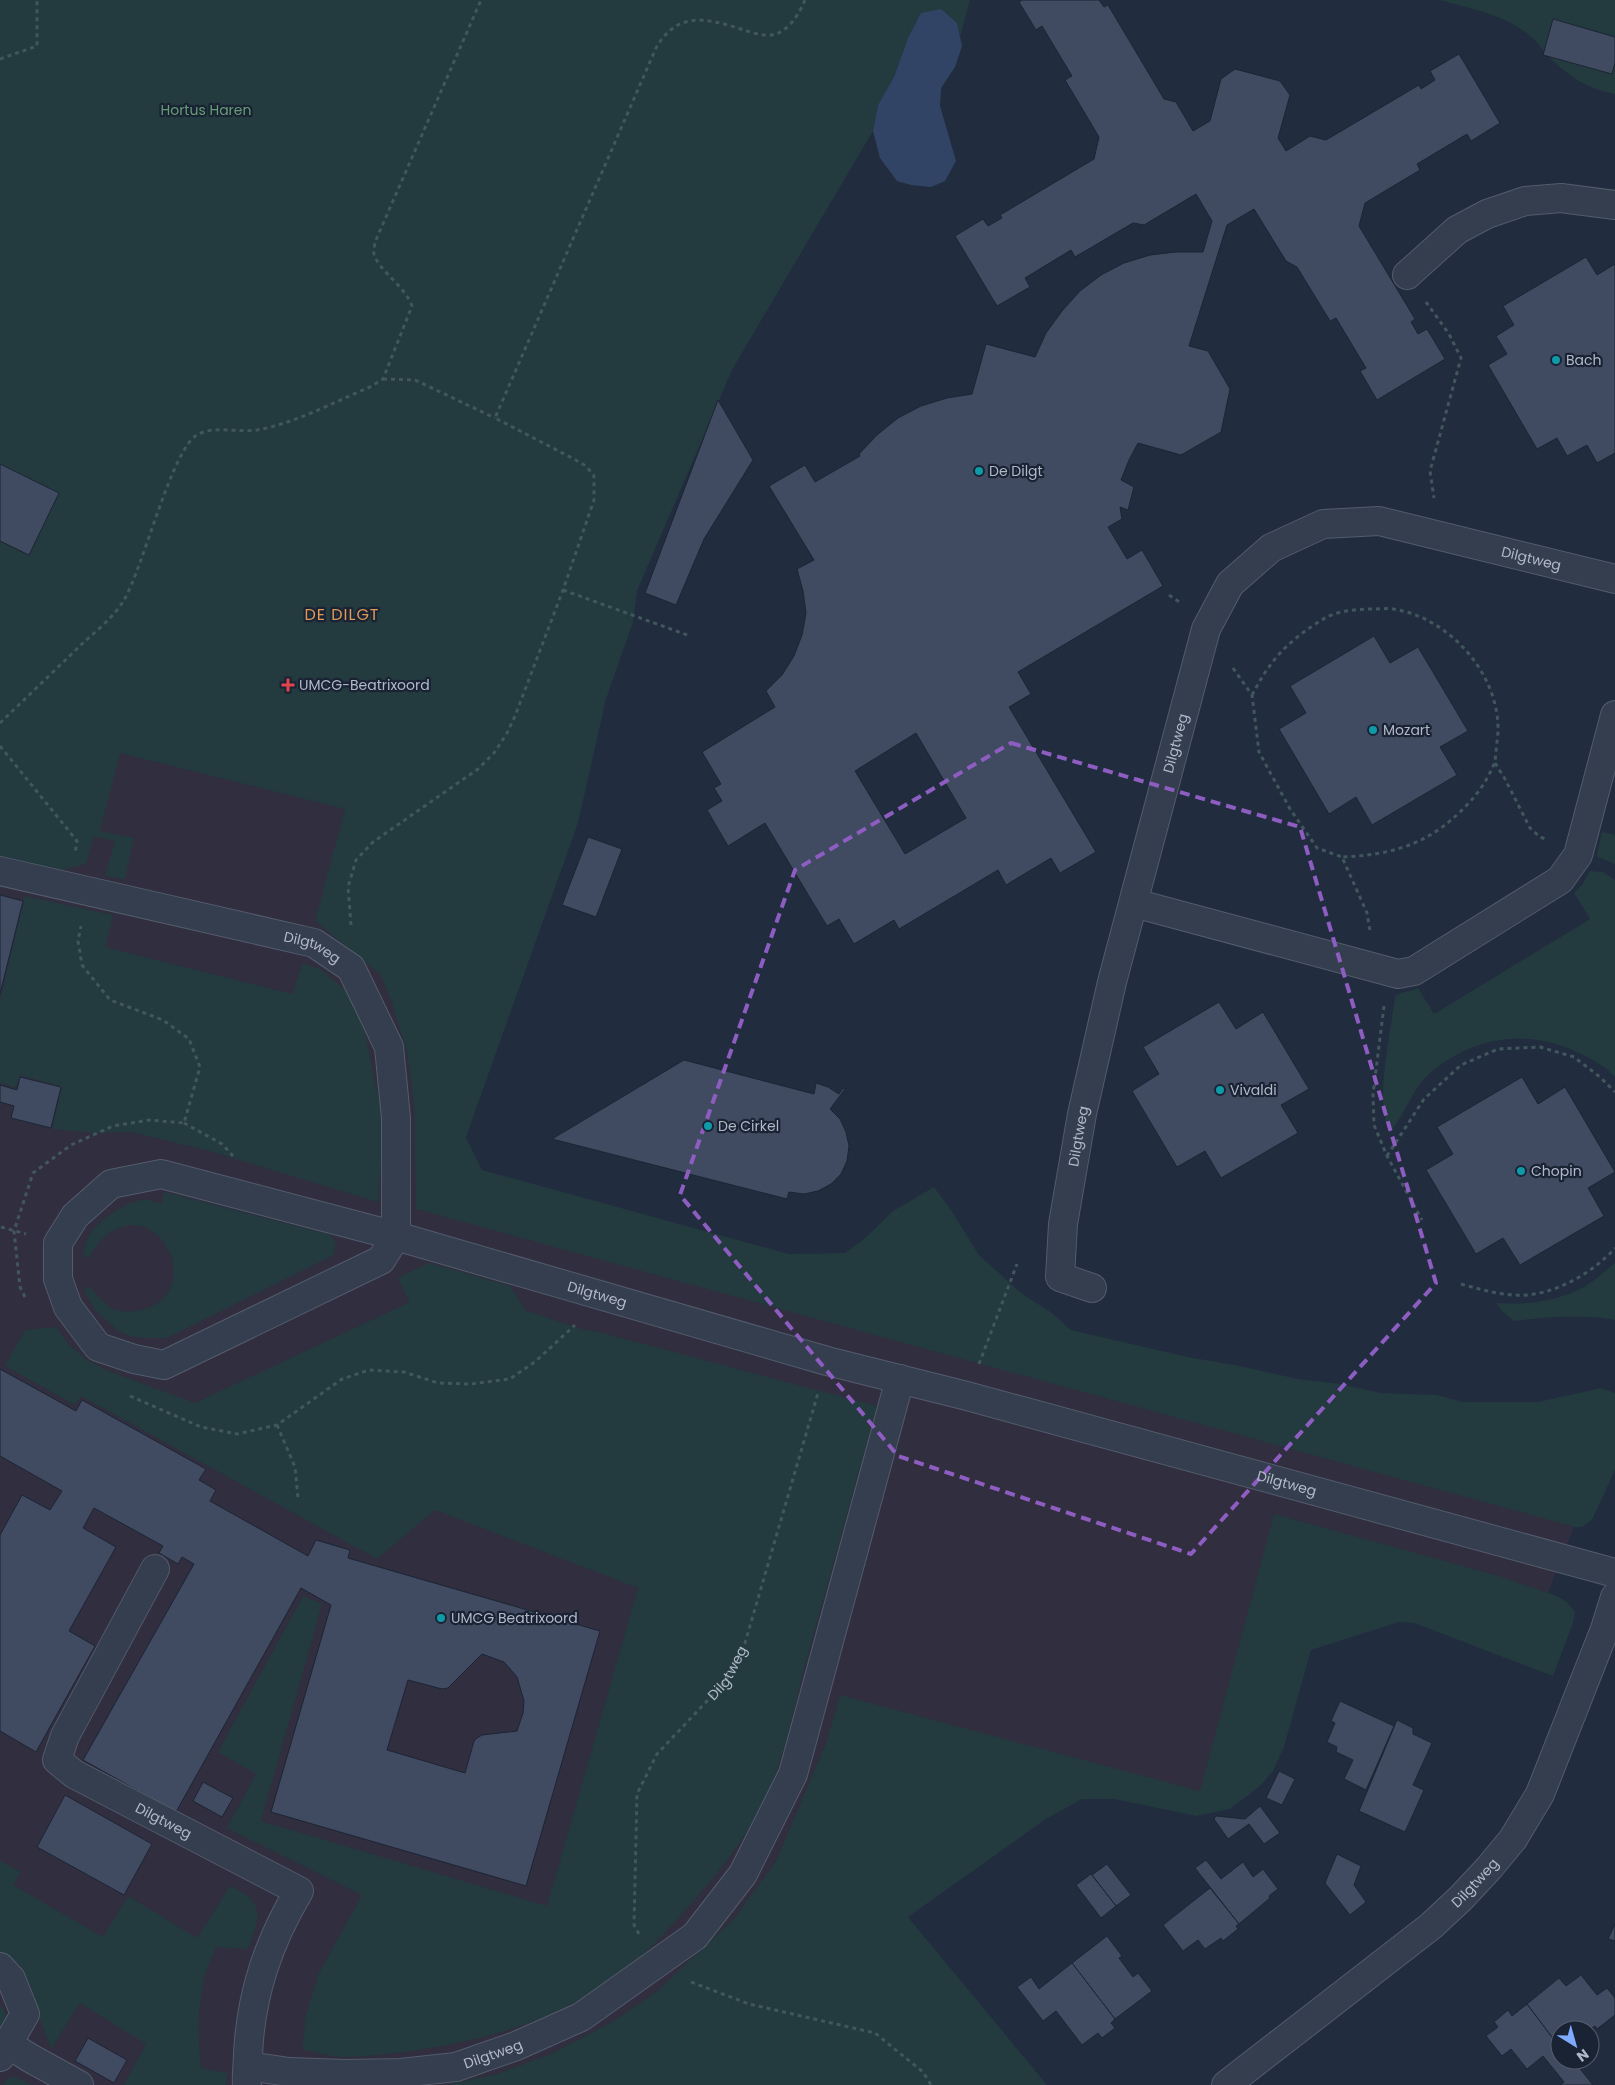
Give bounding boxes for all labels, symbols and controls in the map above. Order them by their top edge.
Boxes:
park label: Hortus Haren [161,100,252,120]
place label: Bach [1566,350,1602,370]
marker: Bach [1550,354,1562,366]
place label: De Dilgt [989,461,1043,481]
marker: De Dilgt [973,465,985,477]
street label: Dilgtweg [1499,541,1563,575]
district label: DE DILGT [304,603,380,626]
place label: UMCG-Beatrixoord [299,675,430,695]
marker: UMCG-Beatrixoord [281,678,295,692]
street label: Dilgtweg [1158,711,1193,775]
place label: Mozart [1383,720,1430,740]
marker: Mozart [1367,724,1379,736]
street label: Dilgtweg [282,926,345,968]
place label: Vivaldi [1230,1080,1277,1100]
marker: Vivaldi [1214,1084,1226,1096]
street label: Dilgtweg [1063,1104,1094,1168]
place label: De Cirkel [718,1116,779,1136]
marker: De Cirkel [702,1120,714,1132]
place label: Chopin [1531,1161,1582,1181]
marker: Chopin [1515,1165,1527,1177]
street label: Dilgtweg [565,1276,629,1312]
street label: Dilgtweg [1255,1466,1319,1501]
place label: UMCG Beatrixoord [451,1608,578,1628]
marker: UMCG Beatrixoord [435,1612,447,1624]
street label: Dilgtweg [703,1642,752,1705]
street label: Dilgtweg [132,1798,195,1844]
street label: Dilgtweg [1447,1854,1503,1912]
north arrow [1550,2020,1600,2070]
street label: Dilgtweg [461,2034,526,2074]
text: N [1573,2044,1593,2067]

